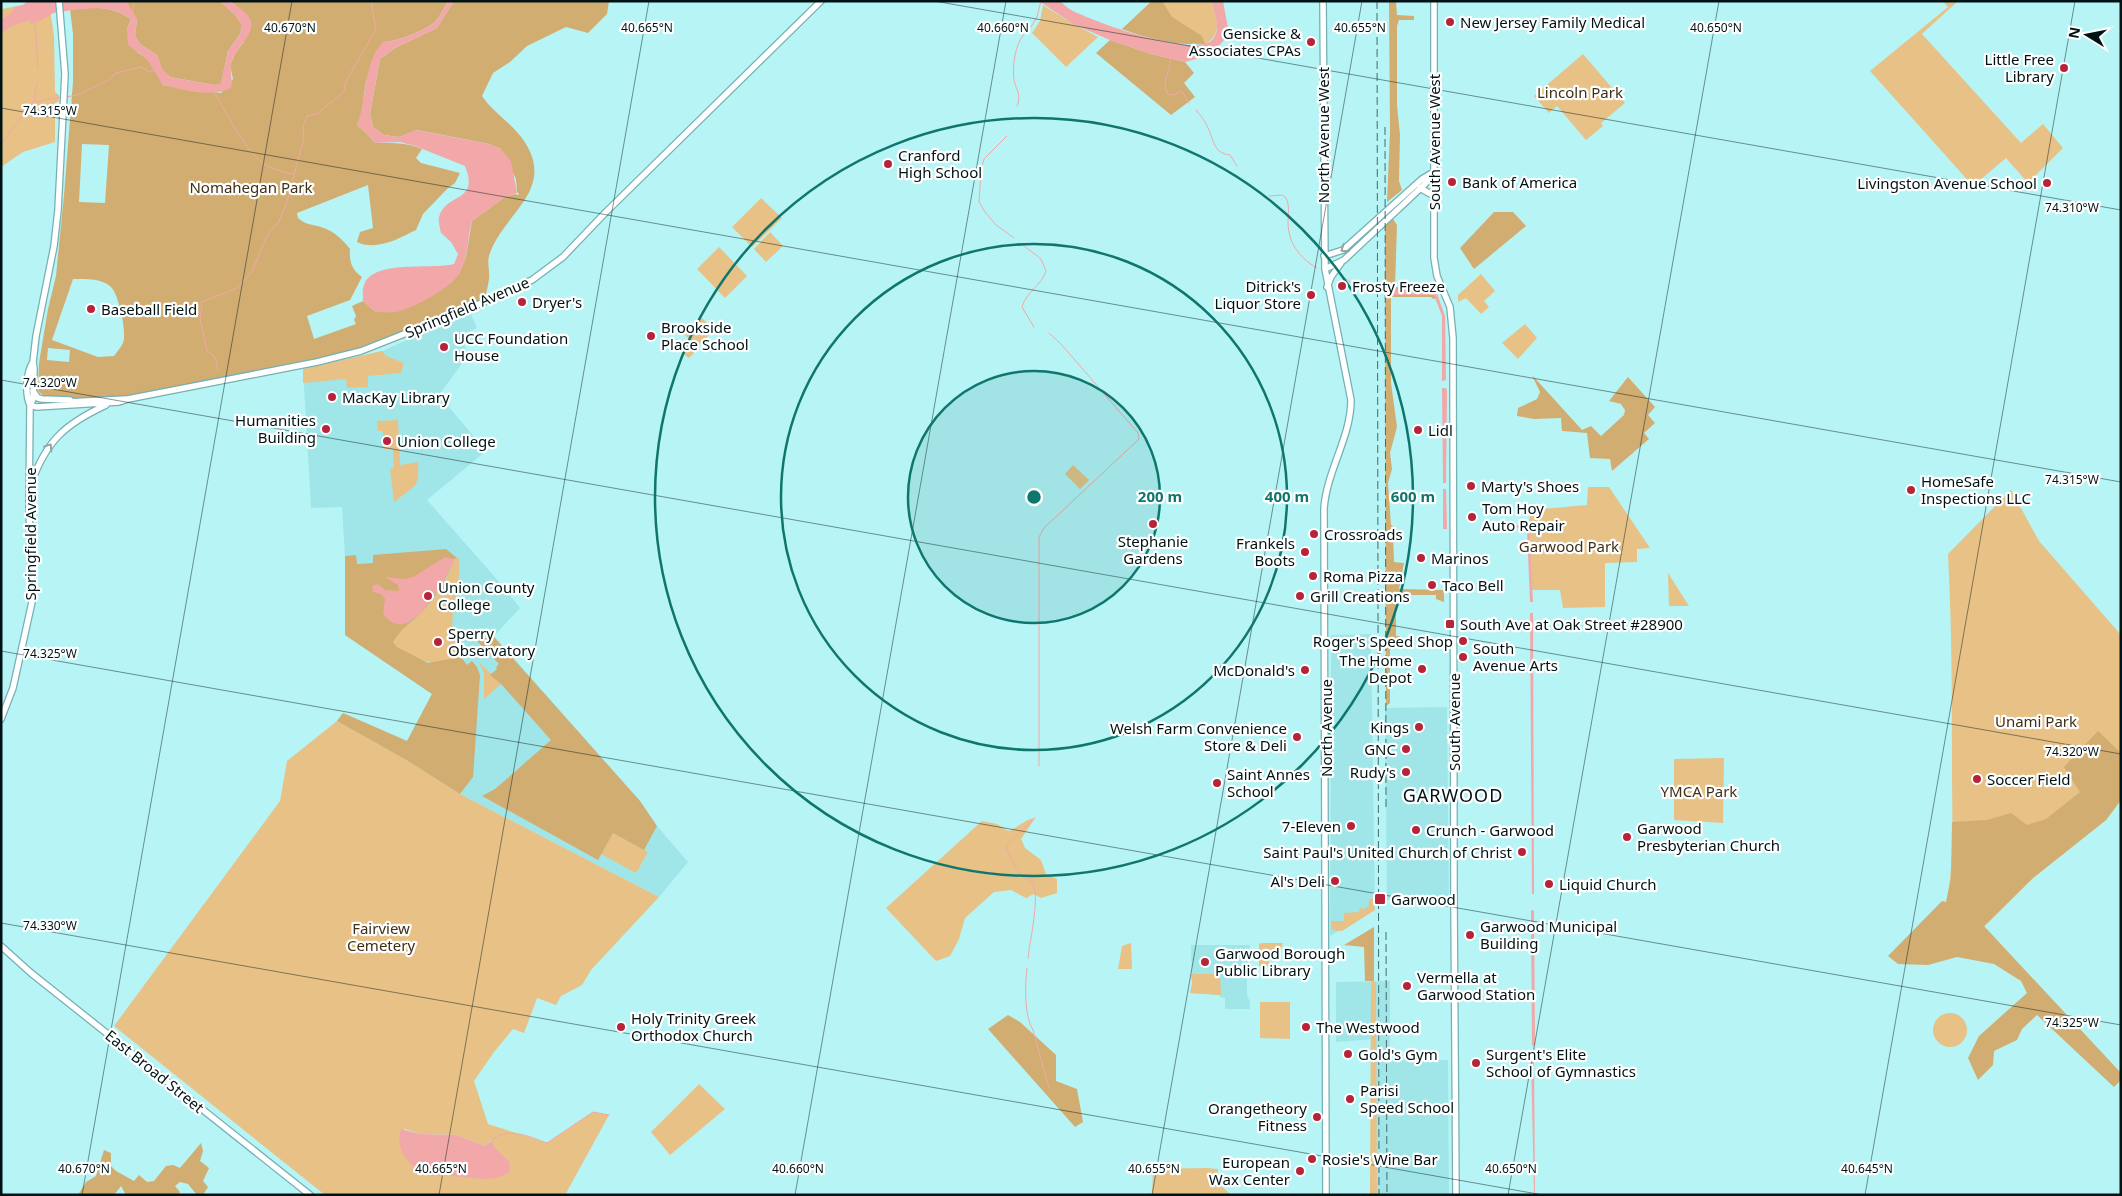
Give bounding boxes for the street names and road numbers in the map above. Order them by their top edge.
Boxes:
street label: North Avenue West [1313,66,1333,203]
street label: South Avenue West [1424,73,1444,210]
street label: Springfield Avenue [402,272,532,342]
street label: Springfield Avenue [20,467,40,601]
street label: South Avenue [1444,673,1464,771]
street label: North Avenue [1316,679,1336,777]
street label: East Broad Street [102,1025,209,1117]

